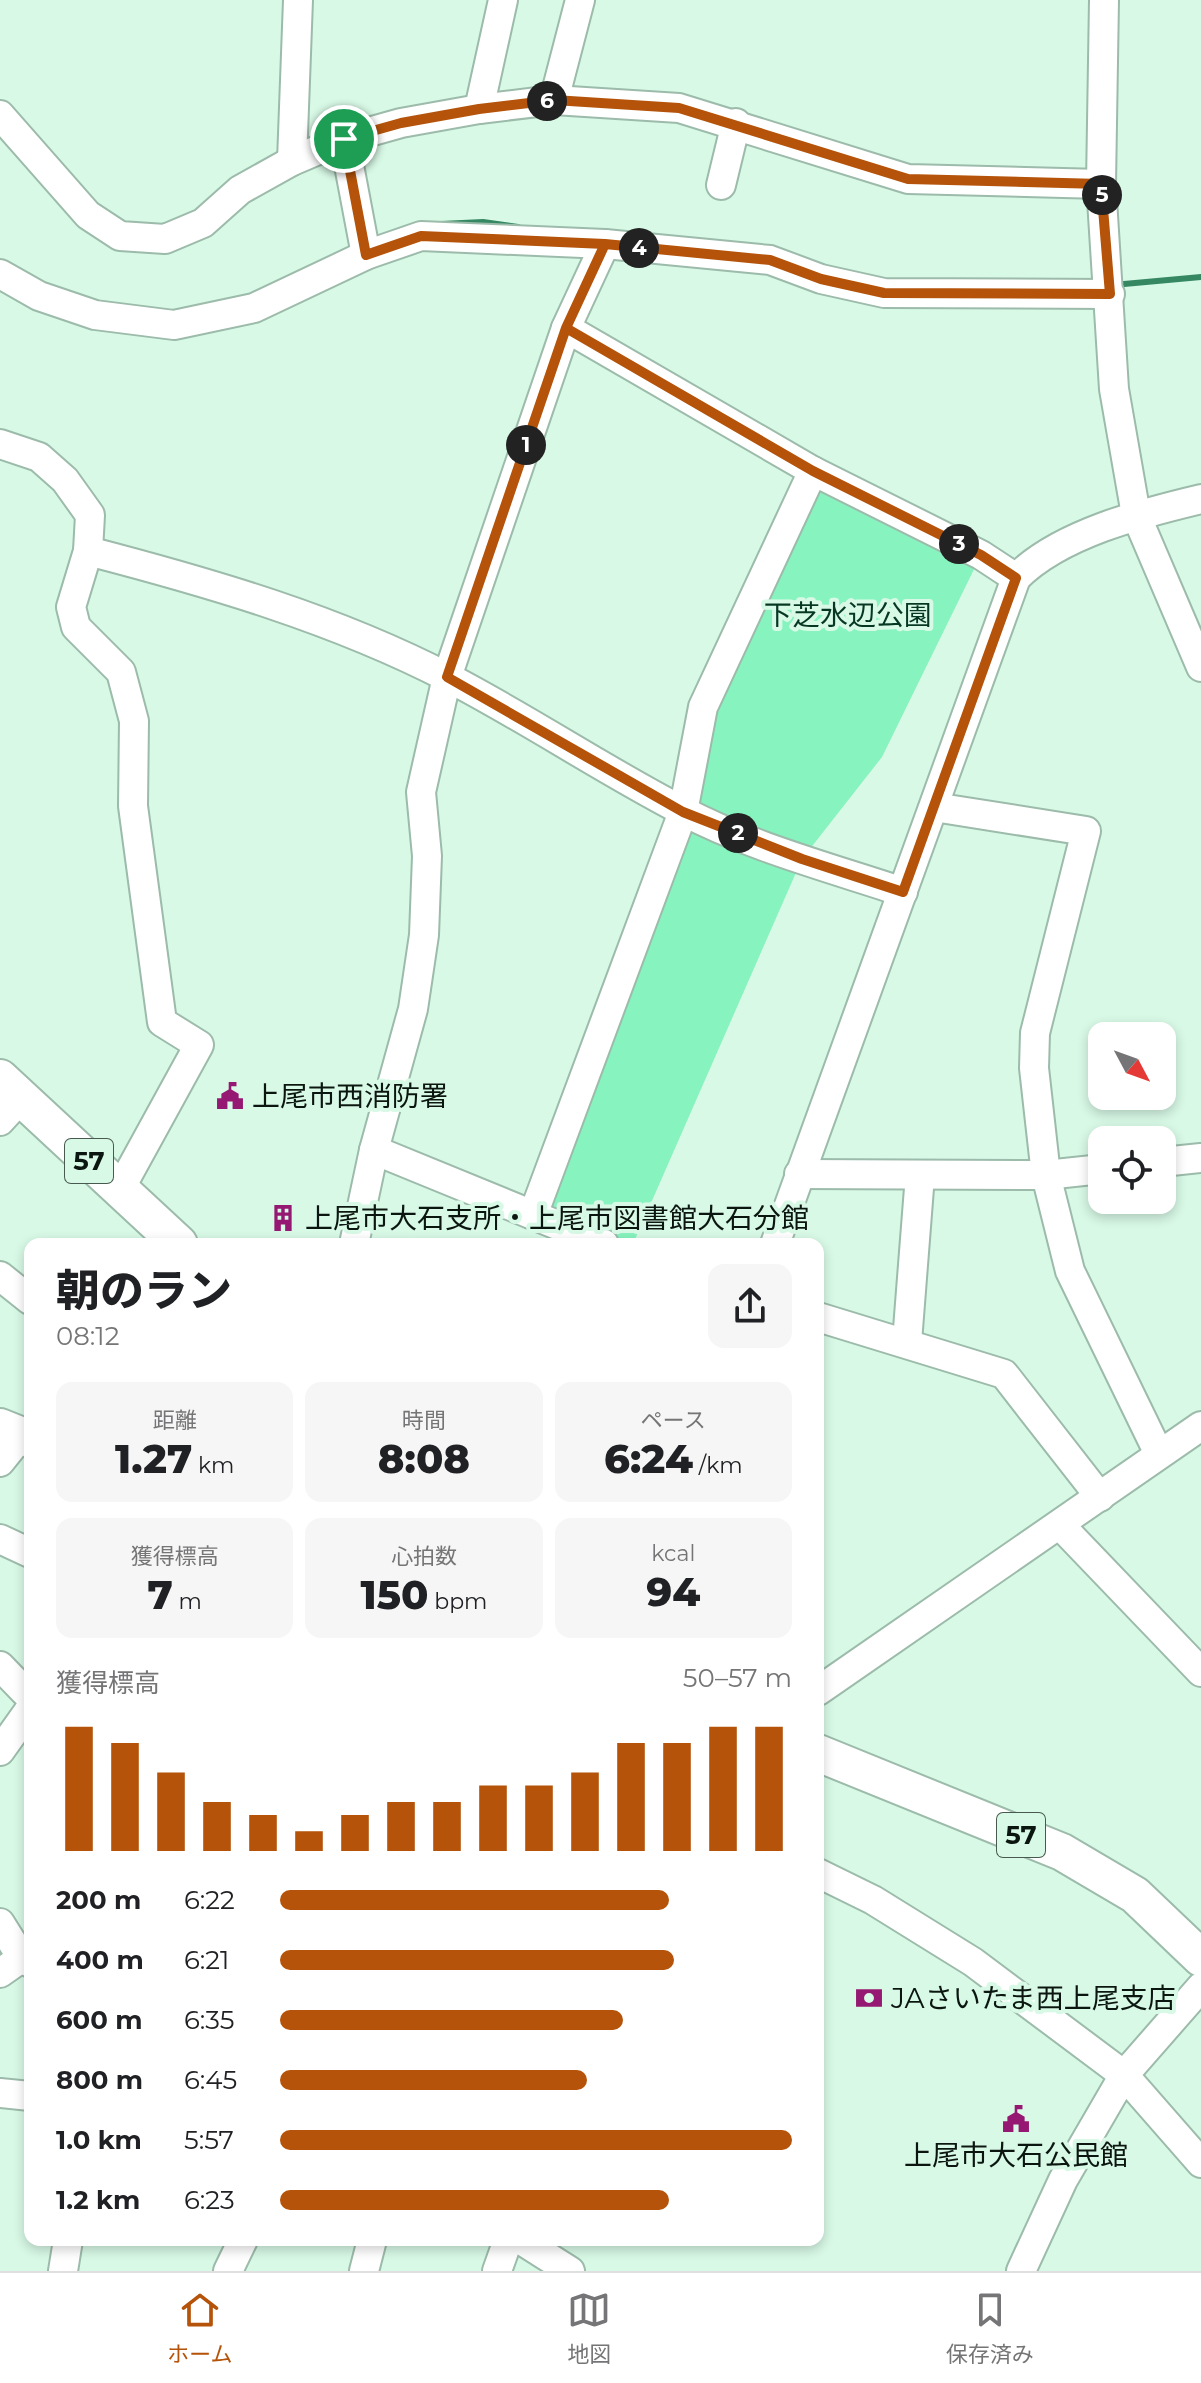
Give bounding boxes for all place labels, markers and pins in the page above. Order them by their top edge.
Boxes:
pin: 6 [527,81,567,121]
pin [310,105,378,173]
pin: 5 [1082,175,1122,215]
pin: 4 [619,228,659,268]
pin: 1 [506,425,546,465]
pin: 3 [939,524,979,564]
pin: 2 [718,813,758,853]
place label: 上尾市西消防署 [252,1079,448,1113]
public building icon: 上尾市西消防署 [215,1081,245,1111]
place label: 上尾市大石支所・上尾市図書館大石分館 [305,1201,809,1235]
building icon: 上尾市大石支所・上尾市図書館大石分館 [268,1203,298,1233]
place label: JAさいたま西上尾支店 [890,1981,1176,2015]
bank icon: JAさいたま西上尾支店 [854,1983,884,2013]
public building icon: 上尾市大石公民館 [1001,2104,1031,2134]
place label: 上尾市大石公民館 [904,2138,1128,2172]

